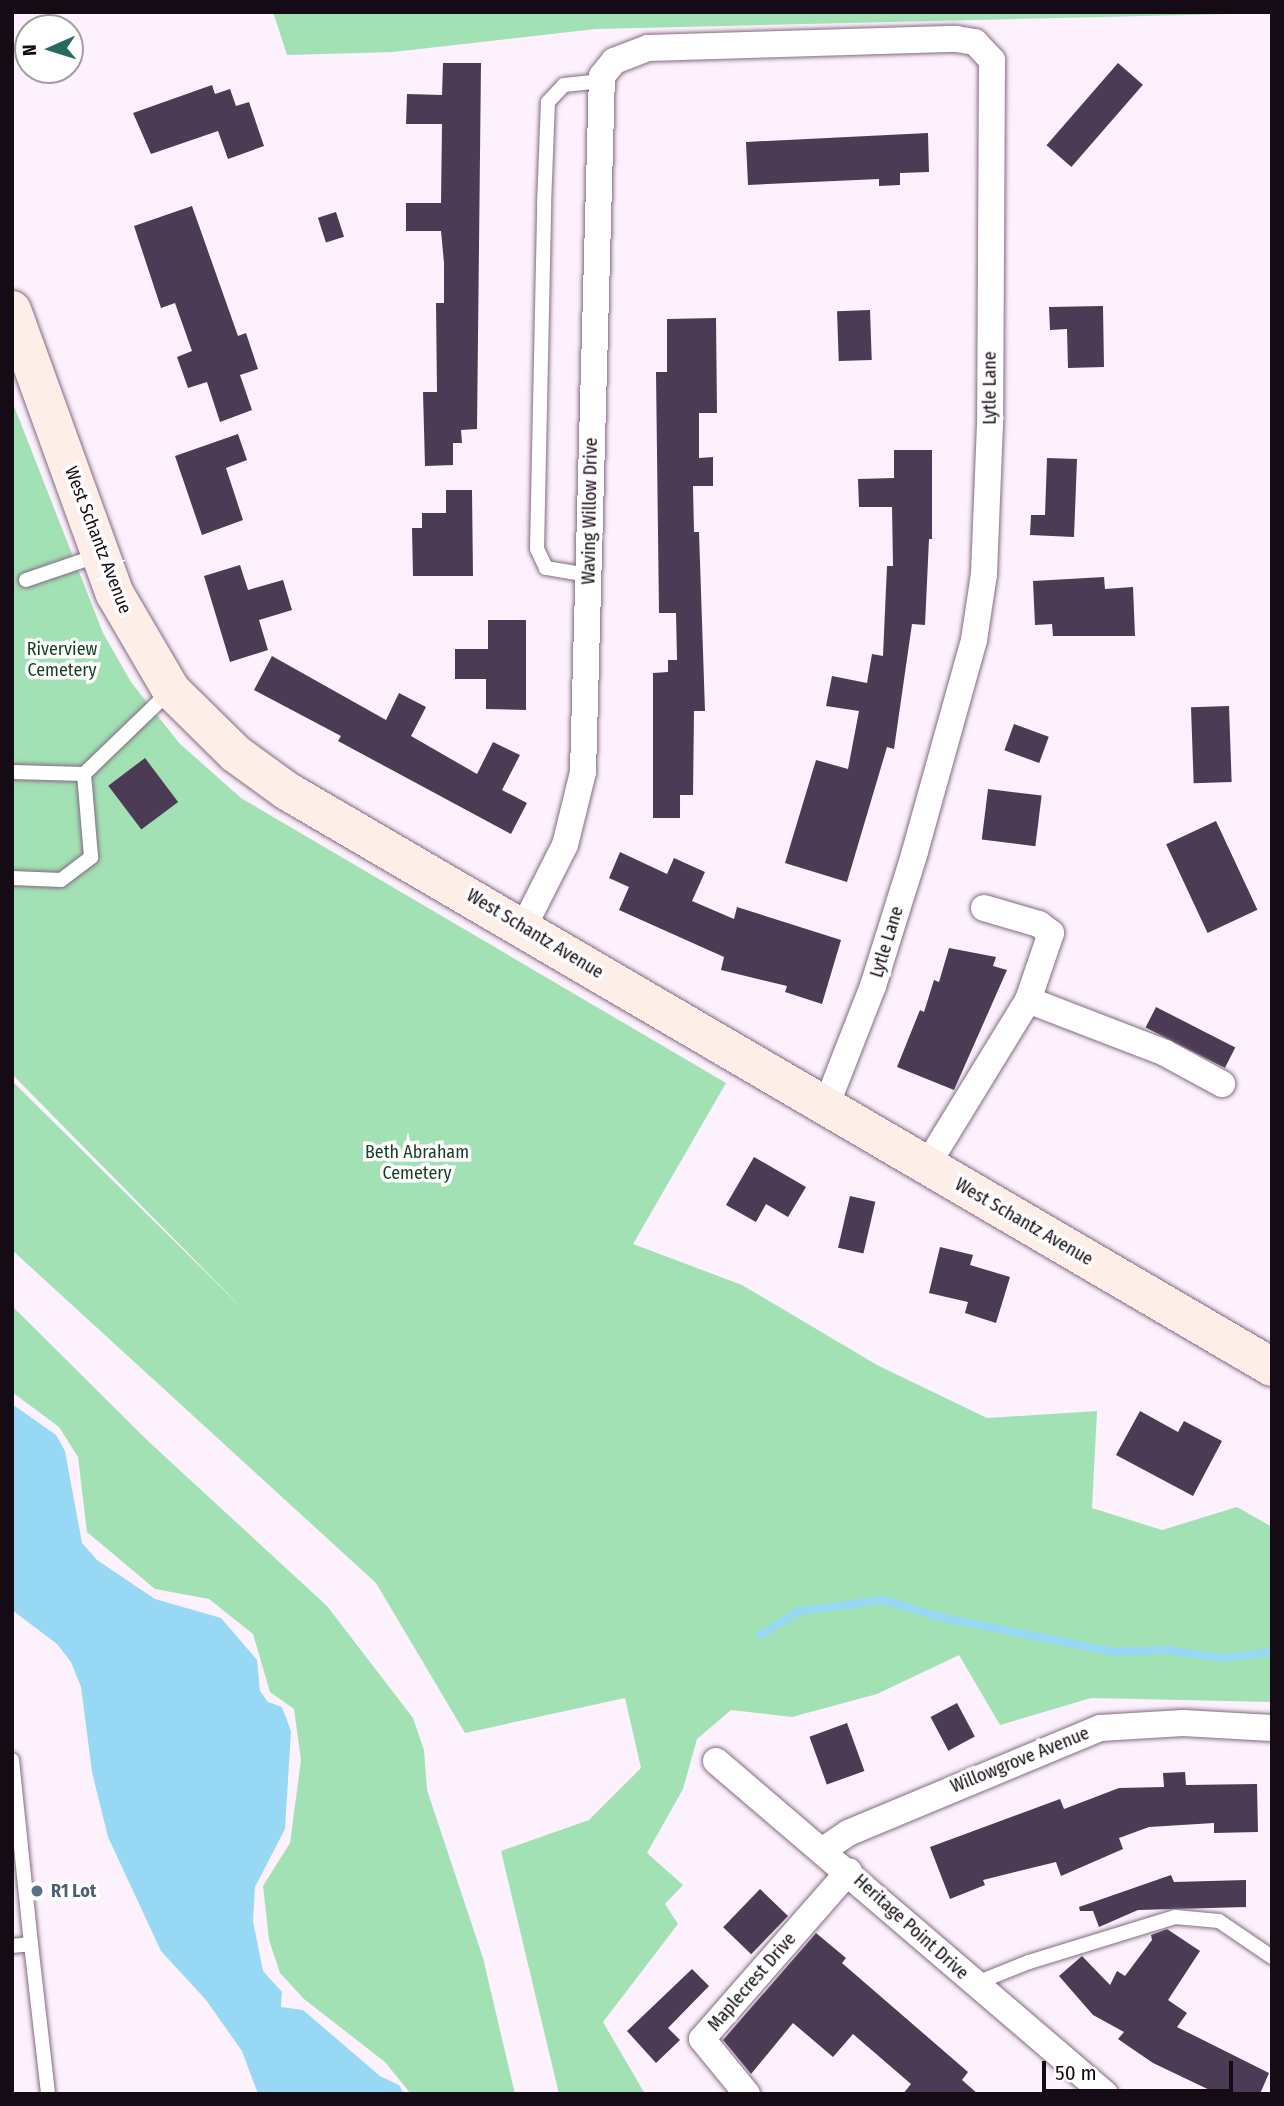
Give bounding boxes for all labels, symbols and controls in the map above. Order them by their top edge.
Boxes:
north arrow [14,14,84,84]
text: N [18,44,41,56]
street label: Lytle Lane [979,351,1001,425]
street label: Waving Willow Drive [578,437,602,585]
street label: West Schantz Avenue [60,463,136,617]
park label: Riverview Cemetery [27,639,97,682]
street label: West Schantz Avenue [463,885,607,983]
street label: Lytle Lane [866,904,908,980]
park label: Beth Abraham Cemetery [365,1142,469,1184]
street label: West Schantz Avenue [951,1174,1097,1270]
street label: Willowgrove Avenue [948,1722,1092,1798]
street label: Heritage Point Drive [849,1870,973,1984]
place label: R1 Lot [51,1880,96,1902]
marker: R1 Lot [29,1883,45,1899]
street label: Maplecrest Drive [703,1928,801,2036]
scale bar [1046,2046,1237,2090]
text: 50 m [1055,2060,1097,2086]

